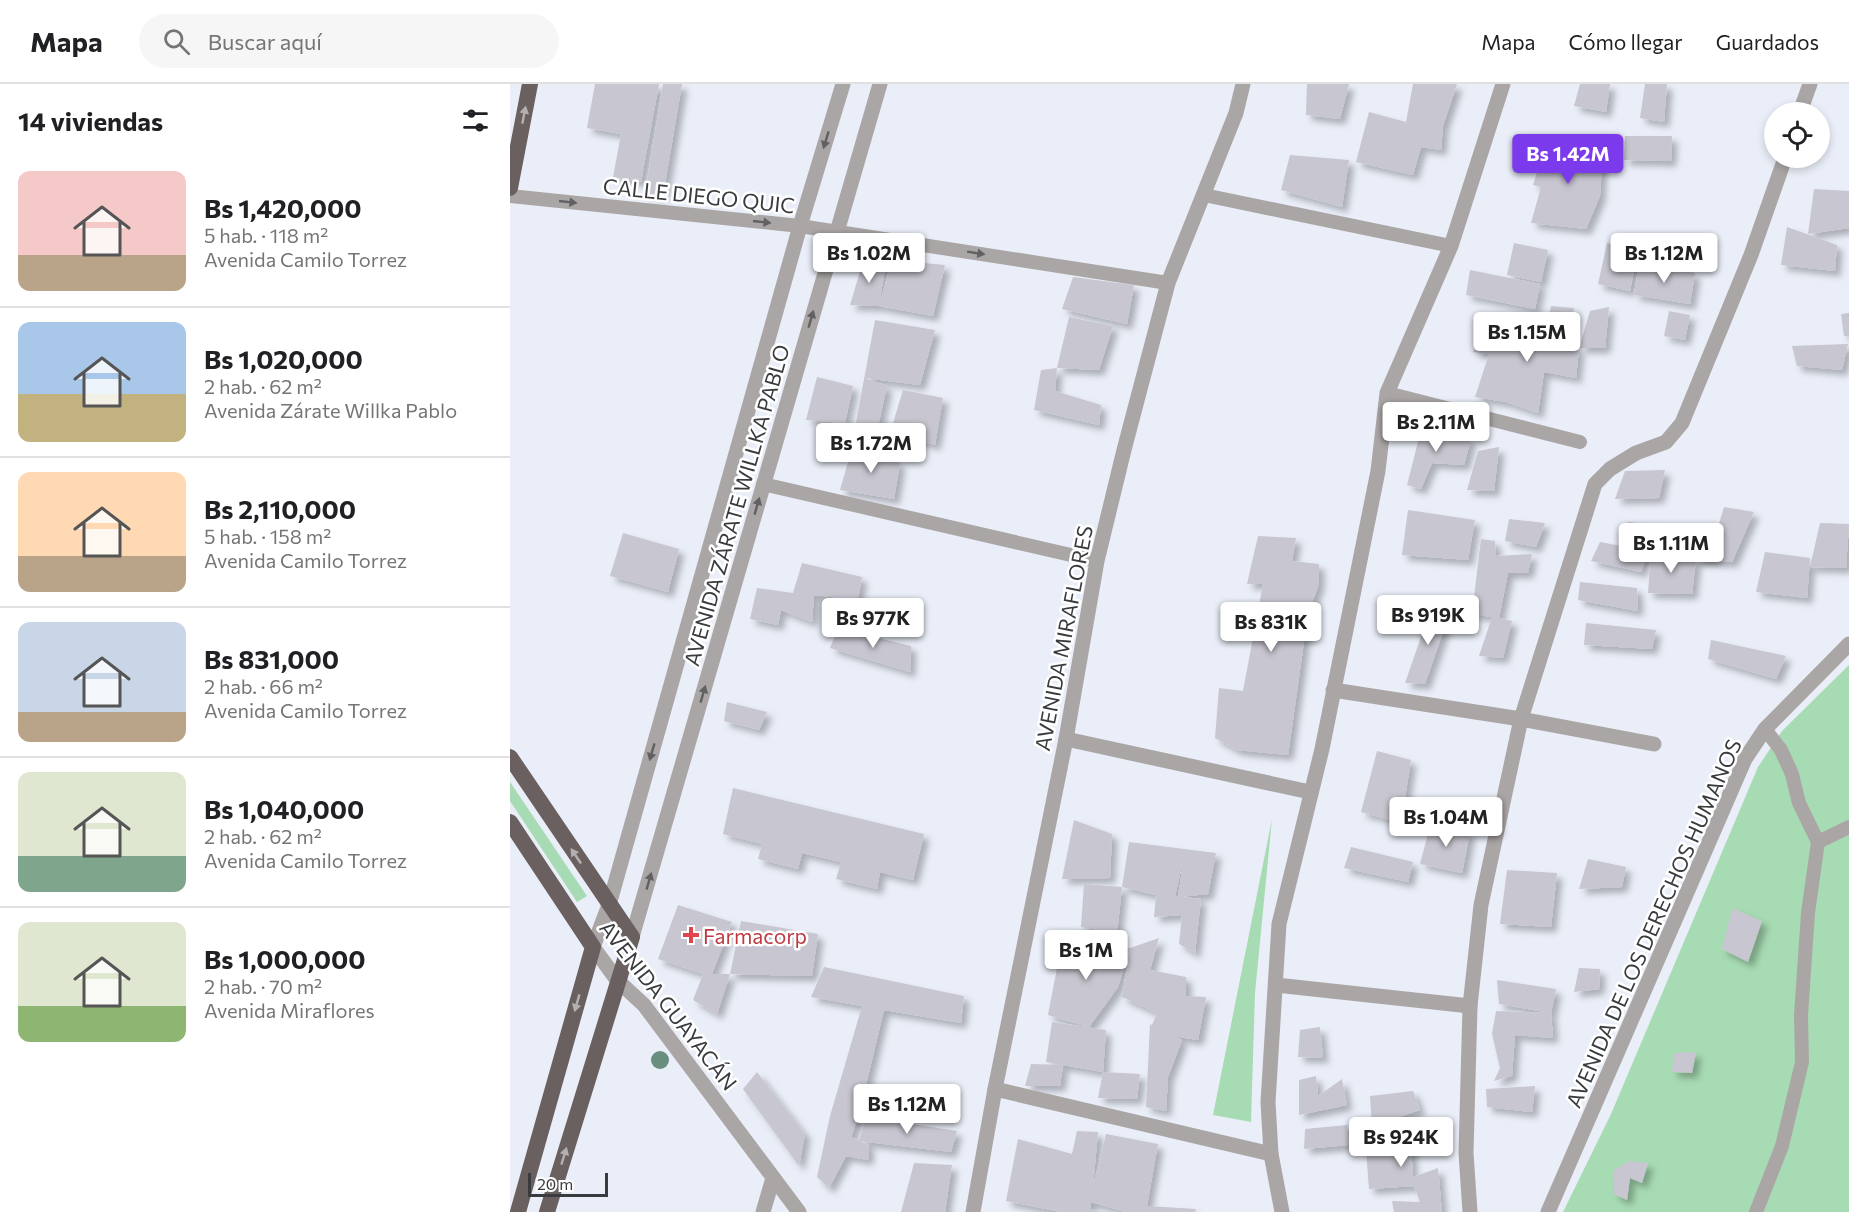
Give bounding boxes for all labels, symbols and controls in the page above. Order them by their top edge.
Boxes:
search box [139,14,559,68]
text: Mapa [30,24,103,58]
icon: search [160,25,193,58]
text: Buscar aquí [208,28,322,55]
text: Mapa [1481,29,1536,54]
text: Cómo llegar [1569,29,1683,54]
text: Guardados [1716,29,1819,54]
map controls [1764,102,1830,168]
button: locate [1764,102,1830,168]
icon: filters [459,104,492,137]
text: 14 viviendas [18,105,163,136]
one-way arrow [520,106,529,125]
one-way arrow [821,131,830,149]
pin: Bs 1.42M [1506,134,1630,185]
text: Bs 1.42M [1526,141,1610,165]
street label: CALLE DIEGO QUIC [602,173,796,217]
text: Bs 1,420,000 [204,192,362,223]
icon: home [66,195,138,267]
one-way arrow [559,197,578,207]
one-way arrow [753,218,772,227]
text: 5 hab. · 118 m² [204,223,328,247]
pin: Bs 1.02M [807,233,931,284]
pin: Bs 1.12M [1602,233,1726,284]
text: Bs 1.02M [827,240,911,264]
text: Bs 1.12M [1625,240,1703,264]
text: Avenida Camilo Torrez [204,247,407,271]
one-way arrow [967,249,986,258]
one-way arrow [807,310,816,328]
pin: Bs 1.15M [1465,312,1589,363]
text: Bs 1.15M [1487,319,1567,343]
street label: AVENIDA ZÁRATE WILLKA PABLO [678,342,794,668]
text: Bs 1,020,000 [204,343,363,374]
icon: home [66,346,138,418]
text: 2 hab. · 62 m² [204,374,322,398]
text: Avenida Zárate Willka Pablo [204,398,457,422]
pin: Bs 2.11M [1374,402,1498,453]
text: Bs 2.11M [1397,409,1475,433]
pin: Bs 1.72M [809,423,933,474]
text: Bs 1.72M [830,430,912,454]
text: Bs 2,110,000 [204,493,356,524]
icon: home [66,496,138,568]
one-way arrow [753,497,762,515]
street label: AVENIDA MIRAFLORES [1029,523,1097,753]
pin: Bs 1.11M [1609,523,1733,574]
text: 5 hab. · 158 m² [204,524,331,548]
text: Bs 1.11M [1633,530,1709,554]
text: Avenida Camilo Torrez [204,548,407,572]
pin: Bs 919K [1373,595,1483,646]
pin: Bs 977K [818,598,928,649]
pin: Bs 831K [1216,602,1326,653]
text: Bs 919K [1391,602,1465,626]
text: Bs 977K [836,605,910,629]
text: Bs 831K [1234,609,1308,633]
text: Bs 831,000 [204,643,339,674]
icon: home [66,646,138,718]
text: 2 hab. · 66 m² [204,674,323,698]
one-way arrow [699,685,708,703]
text: Avenida Camilo Torrez [204,698,407,722]
street label: AVENIDA DE LOS DERECHOS HUMANOS [1560,735,1746,1111]
one-way arrow [647,743,656,761]
text: Bs 1,040,000 [204,793,364,824]
icon: home [66,796,138,868]
pin: Bs 1.04M [1384,797,1508,848]
text: Bs 1.04M [1403,804,1489,828]
text: 2 hab. · 62 m² [204,824,322,848]
text: Avenida Camilo Torrez [204,848,407,872]
one-way arrow [571,848,582,864]
one-way arrow [644,872,654,890]
street label: AVENIDA GUAYACÁN [595,915,743,1095]
place label: Farmacorp [703,923,807,948]
marker: Farmacorp [684,928,698,942]
pin: Bs 1M [1044,930,1128,981]
text: Bs 1M [1059,937,1113,961]
text: Bs 1,000,000 [204,943,366,974]
icon: home [66,946,138,1018]
text: 2 hab. · 70 m² [204,974,322,998]
one-way arrow [572,994,581,1012]
text: Avenida Miraflores [204,998,375,1022]
pin: Bs 1.12M [845,1084,969,1135]
text: Bs 1.12M [868,1091,946,1115]
pin: Bs 924K [1346,1117,1456,1168]
text: Bs 924K [1363,1124,1439,1148]
one-way arrow [560,1147,569,1165]
scale bar [528,1170,608,1198]
text: 20 m [537,1174,573,1193]

